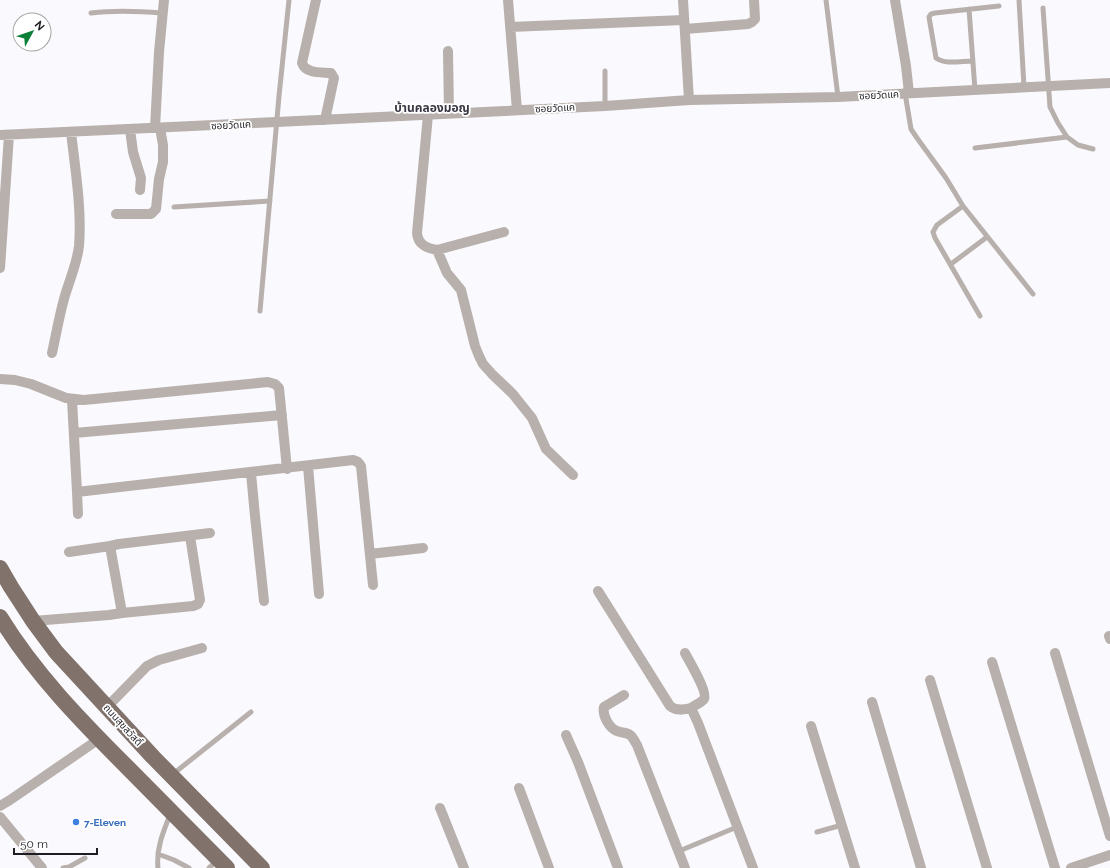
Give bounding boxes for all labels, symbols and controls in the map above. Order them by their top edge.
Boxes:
north arrow [12,12,52,52]
text: N [32,18,47,33]
street label: ซอยวัดแค [859,88,899,102]
district label: บ้านคลองมอญ [394,101,470,115]
street label: ซอยวัดแค [535,101,575,115]
street label: ซอยวัดแค [211,118,251,132]
street label: ถนนสุขสวัสดิ์ [101,702,145,749]
marker: 7-Eleven [71,817,81,827]
place label: 7-Eleven [84,817,126,828]
scale bar [14,830,97,856]
text: 50 m [20,837,48,851]

